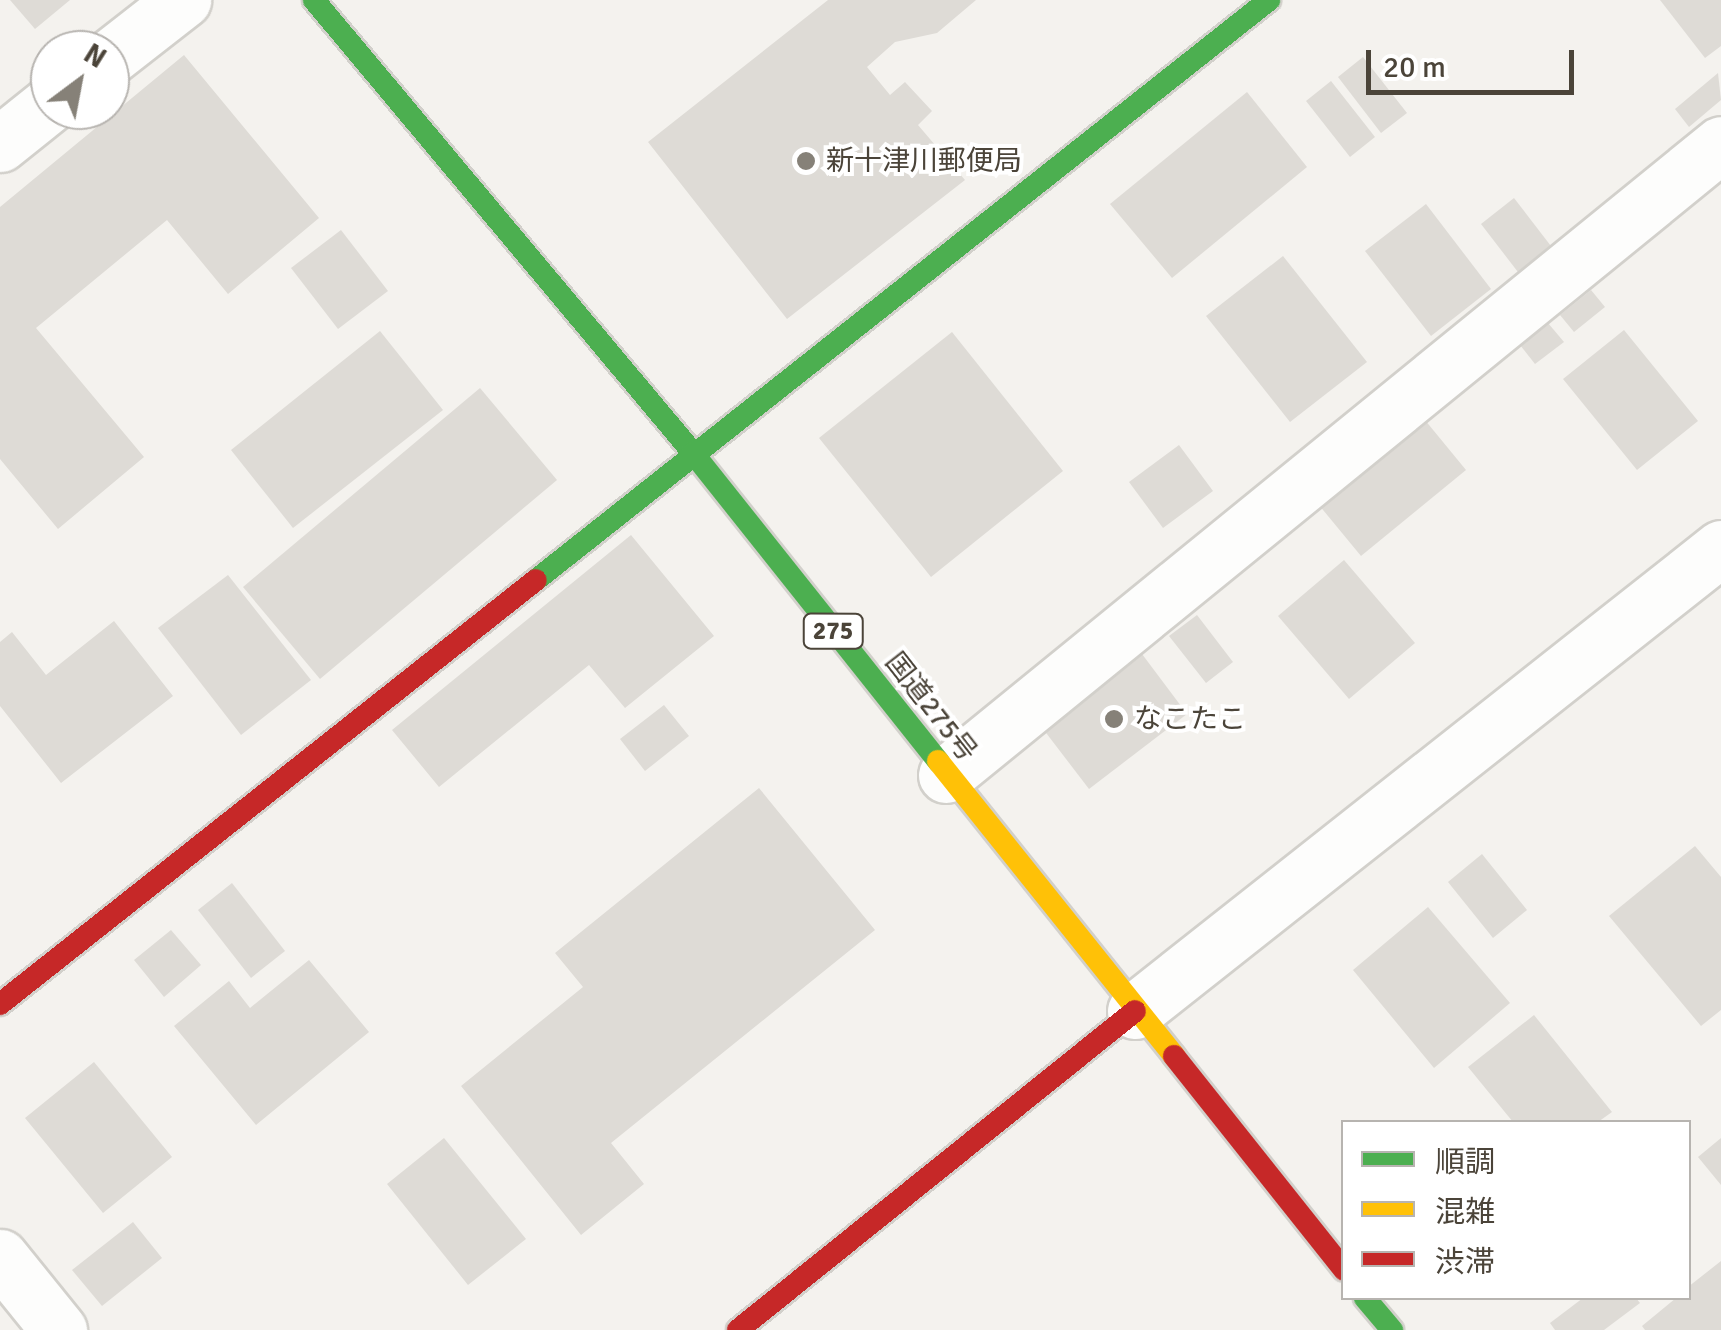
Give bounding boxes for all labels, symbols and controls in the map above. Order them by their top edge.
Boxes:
north arrow [30,30,130,130]
scale bar [1371,30,1578,92]
text: N [78,37,112,76]
text: 20 m [1383,49,1446,86]
place label: 新十津川郵便局 [826,144,1022,178]
marker: 新十津川郵便局 [795,150,817,172]
road number: 275 [800,611,866,651]
street label: 国道275号 [878,646,984,768]
place label: なこたこ [1134,702,1246,736]
marker: なこたこ [1103,708,1125,730]
legend [1341,1120,1691,1300]
text: 順調 [1435,1144,1495,1181]
text: 混雑 [1435,1194,1495,1231]
text: 渋滞 [1435,1244,1495,1281]

